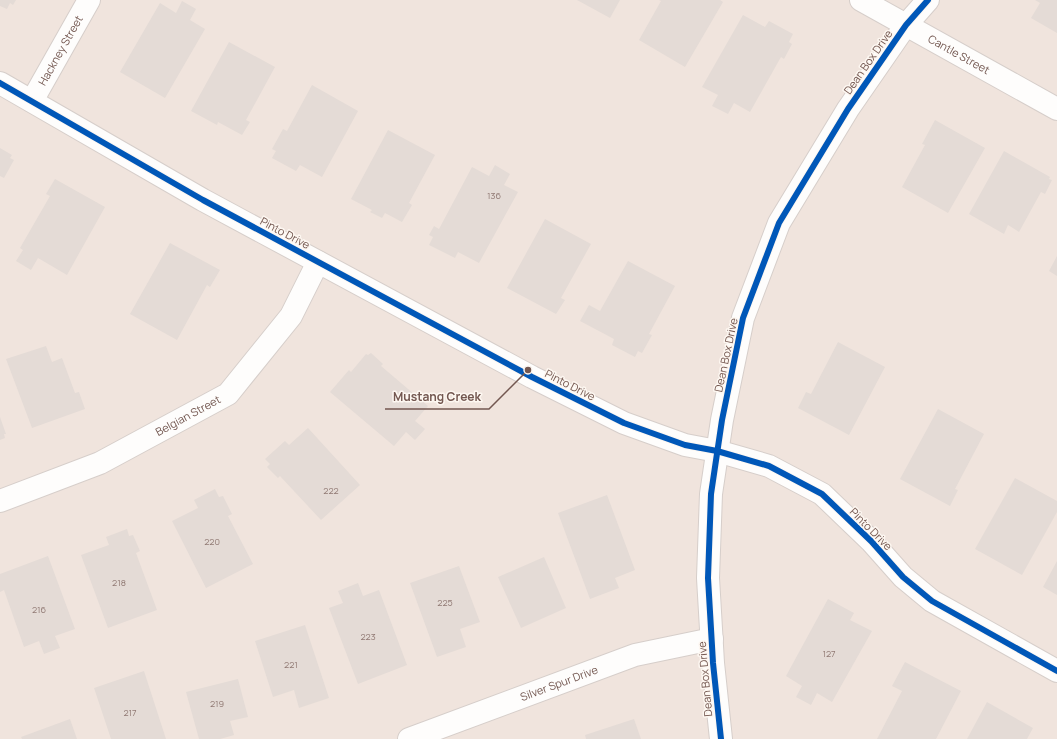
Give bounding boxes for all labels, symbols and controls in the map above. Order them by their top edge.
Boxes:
street label: Hackney Street [34,12,86,88]
street label: Dean Box Drive [840,26,896,97]
street label: Cantle Street [926,31,993,77]
house number: 136 [487,189,501,202]
street label: Pinto Drive [258,213,313,252]
street label: Dean Box Drive [710,316,741,393]
street label: Pinto Drive [543,366,598,404]
callout: Mustang Creek [385,385,489,409]
text: Mustang Creek [393,388,482,405]
street label: Belgian Street [153,391,223,439]
house number: 222 [323,484,339,497]
street label: Pinto Drive [847,504,896,554]
house number: 220 [204,535,220,548]
house number: 218 [112,576,126,589]
house number: 225 [437,596,453,609]
house number: 216 [32,603,47,616]
house number: 223 [360,630,376,643]
street label: Dean Box Drive [694,640,715,717]
house number: 127 [822,647,836,660]
house number: 221 [284,658,298,671]
street label: Silver Spur Drive [518,661,600,704]
house number: 219 [210,697,224,710]
house number: 217 [123,706,137,719]

